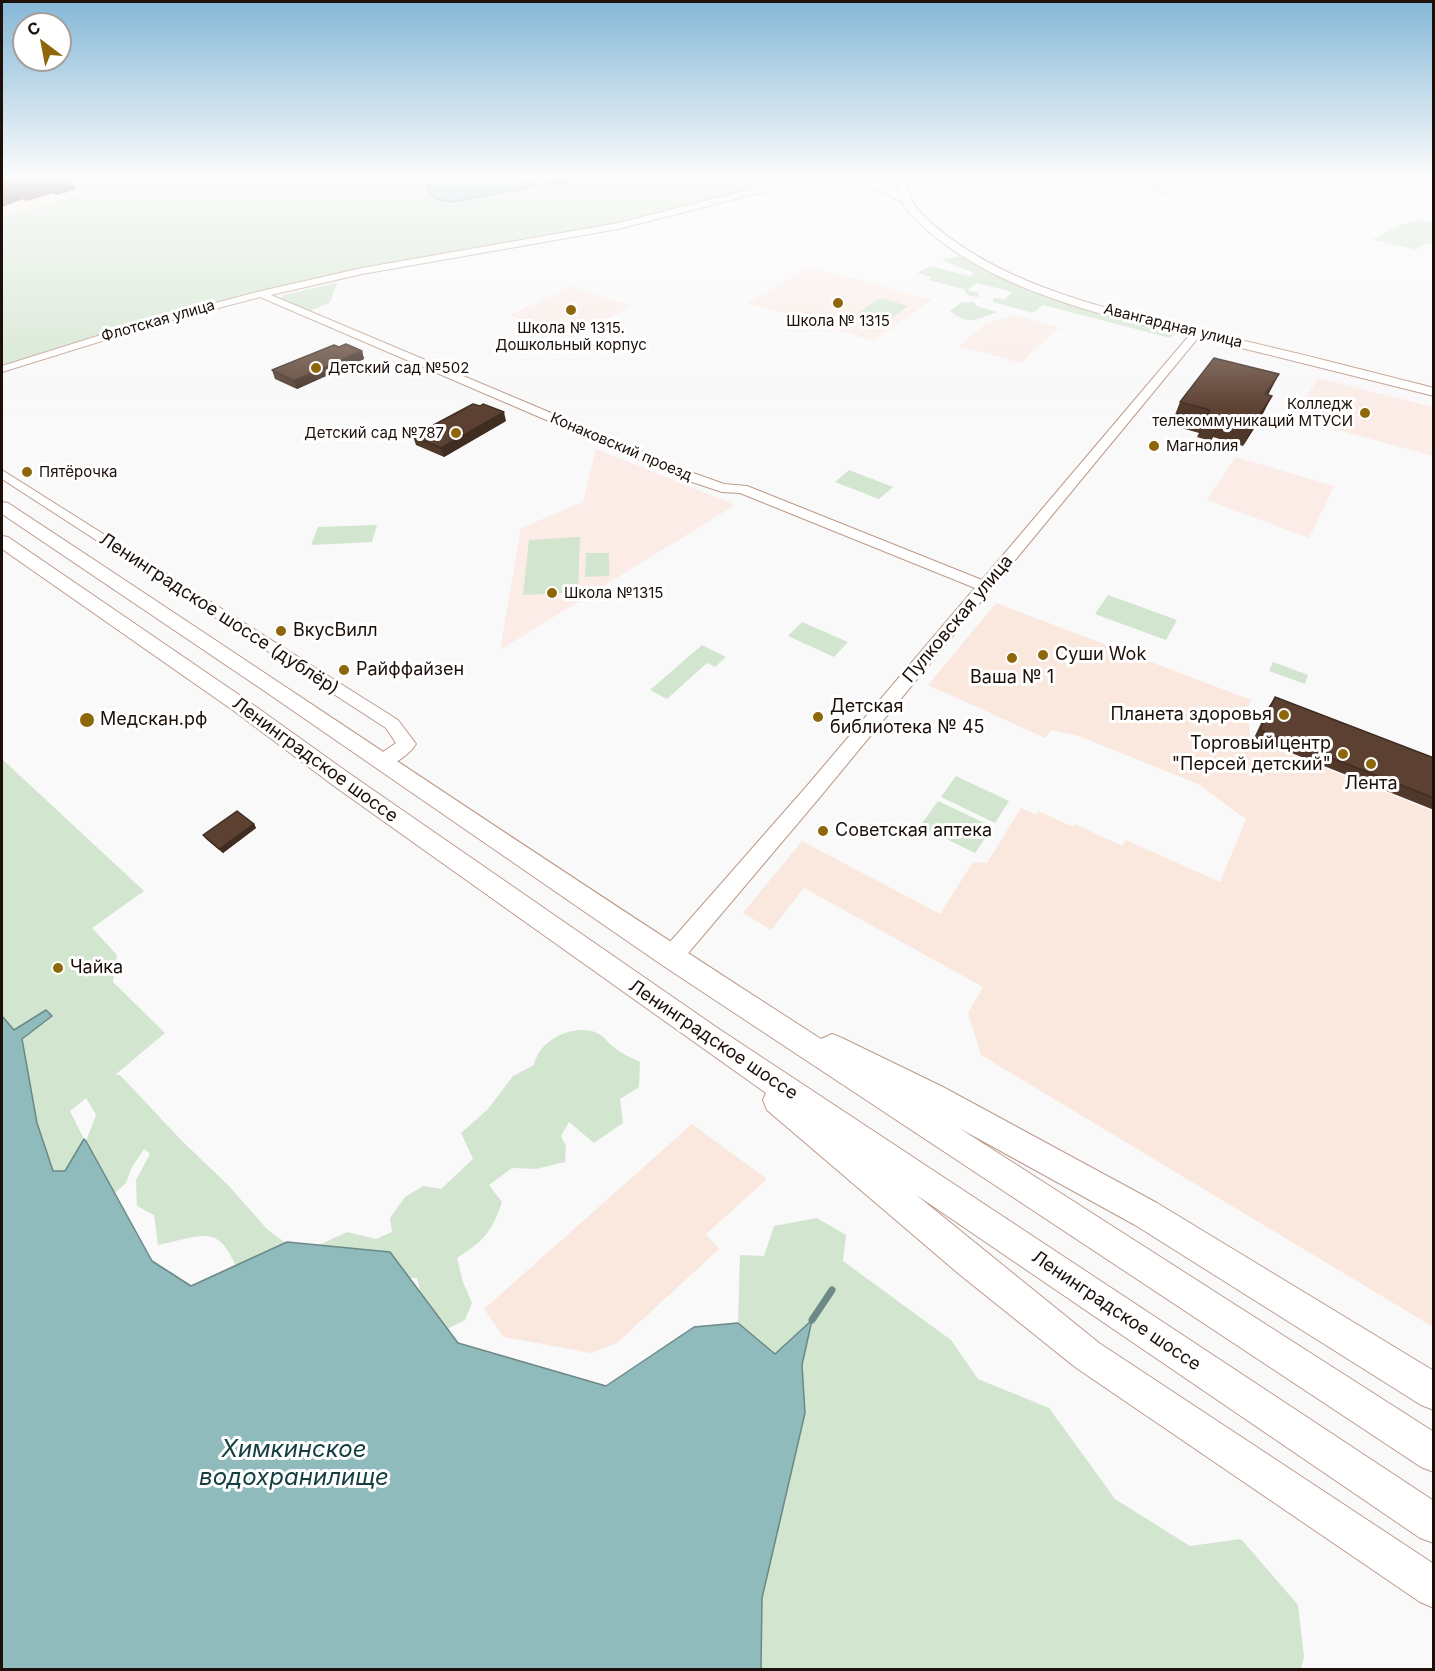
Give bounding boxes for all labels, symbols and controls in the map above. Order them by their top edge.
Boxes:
north arrow [12,12,72,72]
text: С [23,17,44,40]
street label: Флотская улица [99,296,217,346]
marker: Школа № 1315 [831,296,845,310]
street label: Авангардная улица [1102,300,1244,352]
marker: Школа № 1315. Дошкольный корпус [564,303,578,317]
place label: Школа № 1315 [786,312,890,330]
place label: Школа № 1315. Дошкольный корпус [495,319,647,354]
place label: Детский сад №502 [328,359,469,377]
marker: Детский сад №502 [309,361,323,375]
place label: Колледж телекоммуникаций МТУСИ [1152,395,1353,430]
marker: Колледж телекоммуникаций МТУСИ [1358,406,1372,420]
street label: Конаковский проезд [547,409,695,485]
place label: Детский сад №787 [304,424,444,442]
marker: Детский сад №787 [449,426,463,440]
place label: Магнолия [1166,437,1238,455]
marker: Магнолия [1147,439,1161,453]
place label: Пятёрочка [39,463,117,481]
marker: Пятёрочка [20,465,34,479]
street label: Ленинградское шоссе (дублёр) [95,528,343,700]
street label: Пулковская улица [898,551,1018,687]
place label: Школа №1315 [564,584,663,602]
marker: Школа №1315 [545,586,559,600]
place label: ВкусВилл [293,620,378,642]
marker: ВкусВилл [274,624,288,638]
place label: Суши Wok [1055,644,1146,666]
marker: Суши Wok [1036,648,1050,662]
marker: Ваша № 1 [1005,651,1019,665]
place label: Райффайзен [356,659,464,681]
marker: Райффайзен [337,663,351,677]
place label: Ваша № 1 [970,667,1054,689]
street label: Ленинградское шоссе [228,693,402,827]
place label: Детская библиотека № 45 [830,696,985,738]
place label: Планета здоровья [1110,704,1272,726]
marker: Планета здоровья [1277,708,1291,722]
place label: Медскан.рф [100,709,207,731]
marker: Детская библиотека № 45 [811,710,825,724]
marker: Медскан.рф [78,711,96,729]
place label: Торговый центр "Персей детский" [1172,733,1331,776]
marker: Торговый центр "Персей детский" [1336,747,1350,761]
marker: Лента [1364,757,1378,771]
place label: Лента [1344,773,1398,795]
place label: Советская аптека [835,820,992,842]
marker: Советская аптека [816,824,830,838]
place label: Чайка [70,957,123,979]
marker: Чайка [51,961,65,975]
street label: Ленинградское шоссе [624,975,802,1105]
street label: Ленинградское шоссе [1027,1246,1205,1376]
water label: Химкинское водохранилище [199,1436,389,1492]

